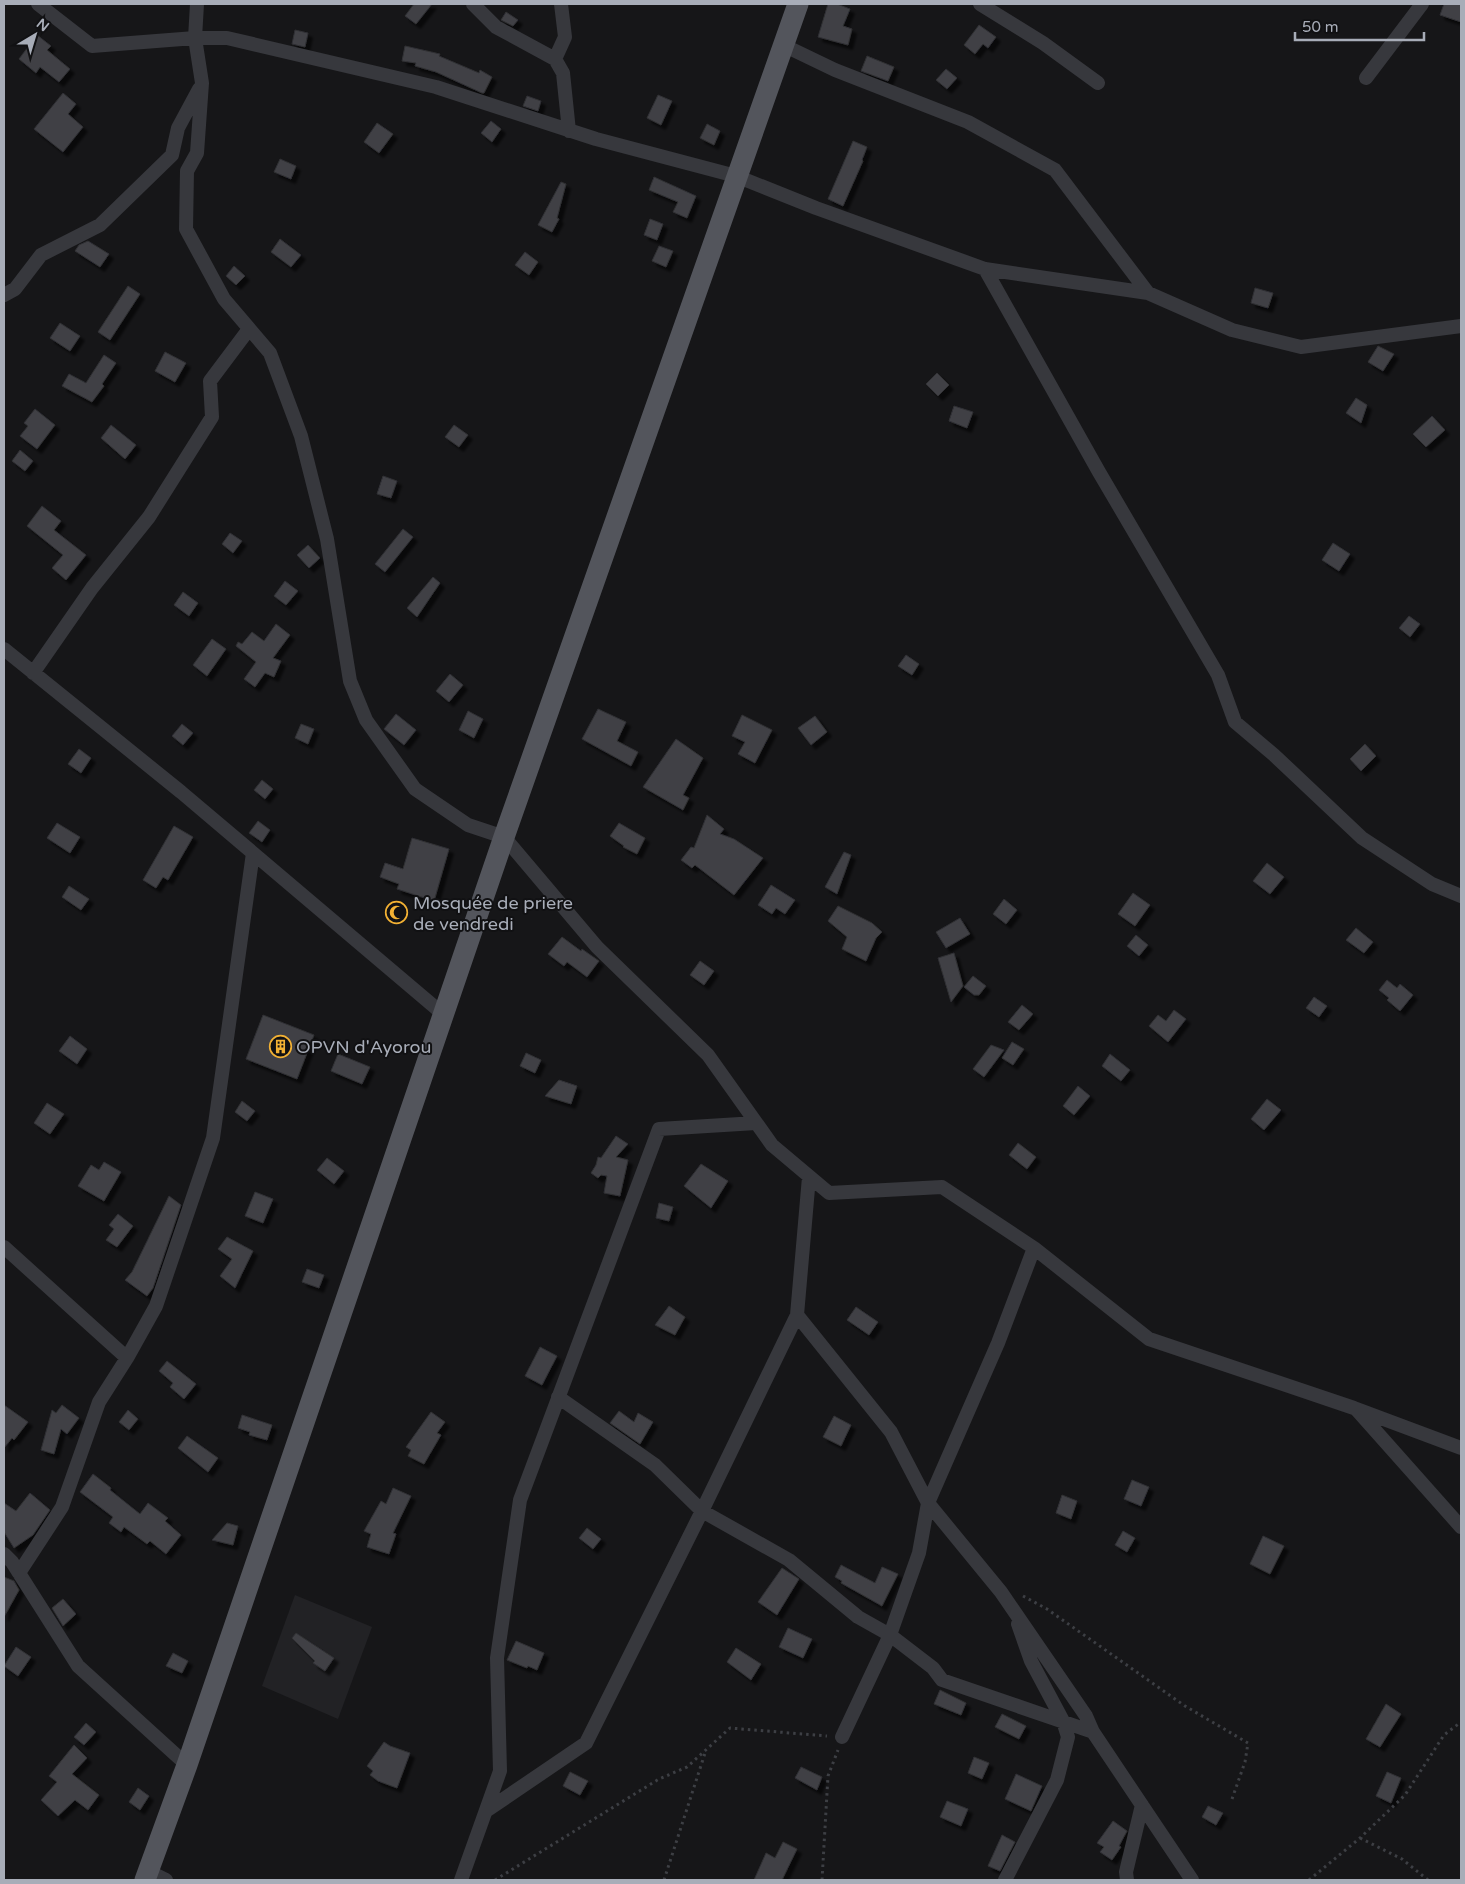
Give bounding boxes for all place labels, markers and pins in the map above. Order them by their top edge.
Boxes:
place label: Mosquée de priere de vendredi [413,892,573,935]
mosque icon: Mosquée de priere de vendredi [385,901,409,925]
building icon: OPVN d'Ayorou [268,1035,292,1059]
place label: OPVN d'Ayorou [296,1036,432,1058]

